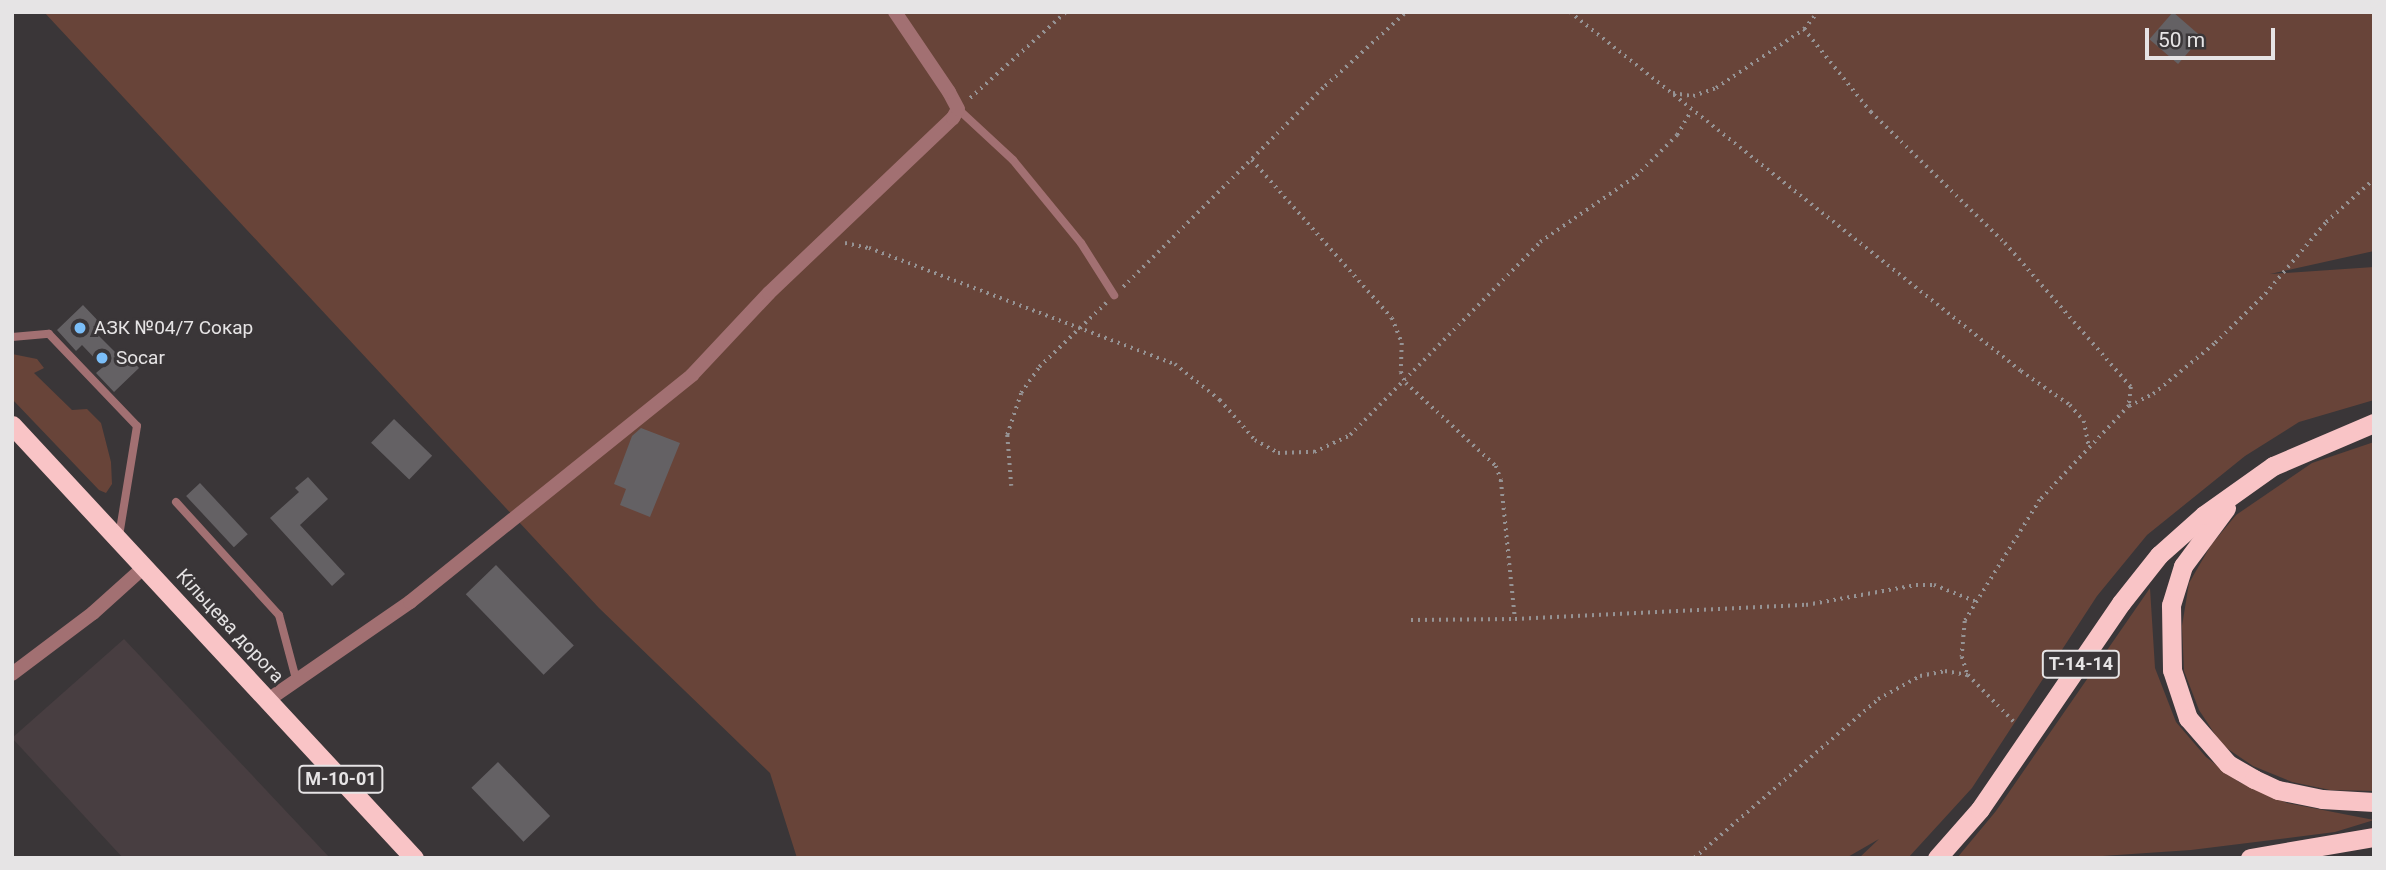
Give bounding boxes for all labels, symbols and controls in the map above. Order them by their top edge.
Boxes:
scale bar [2148,14,2278,58]
text: 50 m [2158,28,2205,52]
place label: АЗК №04/7 Сокар [94,317,253,339]
marker: АЗК №04/7 Сокар [72,320,88,336]
place label: Socar [116,347,165,369]
marker: Socar [94,350,110,366]
street label: Кільцева дорога [171,564,289,688]
road number: Т-14-14 [2041,650,2121,678]
road number: М-10-01 [297,764,385,794]

